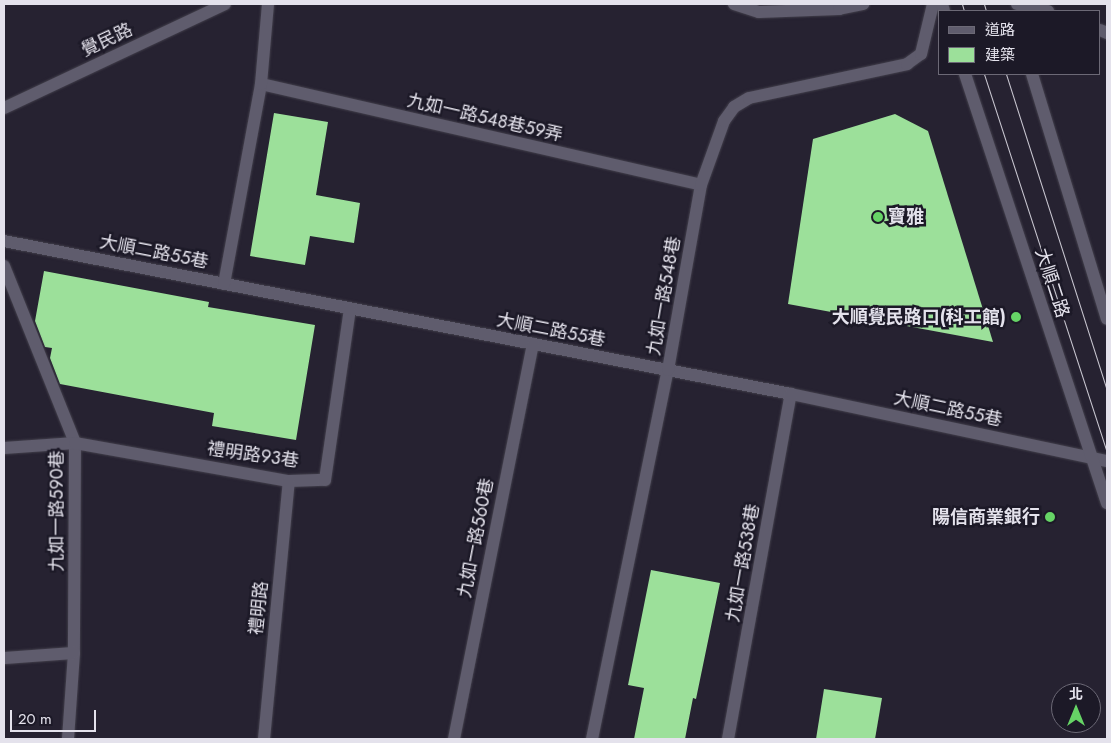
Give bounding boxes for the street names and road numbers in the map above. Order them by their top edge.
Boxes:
street label: 覺民路 [78,19,136,61]
street label: 九如一路548巷59弄 [405,90,565,146]
street label: 大順二路55巷 [98,231,210,273]
street label: 九如一路548巷 [643,235,685,357]
street label: 大順二路 [1031,245,1073,321]
street label: 大順二路55巷 [495,309,607,351]
street label: 大順二路55巷 [892,387,1004,431]
street label: 禮明路93巷 [206,438,300,472]
street label: 九如一路590巷 [46,450,68,572]
street label: 九如一路560巷 [454,476,498,600]
street label: 九如一路538巷 [722,502,764,624]
street label: 禮明路 [245,580,273,636]

